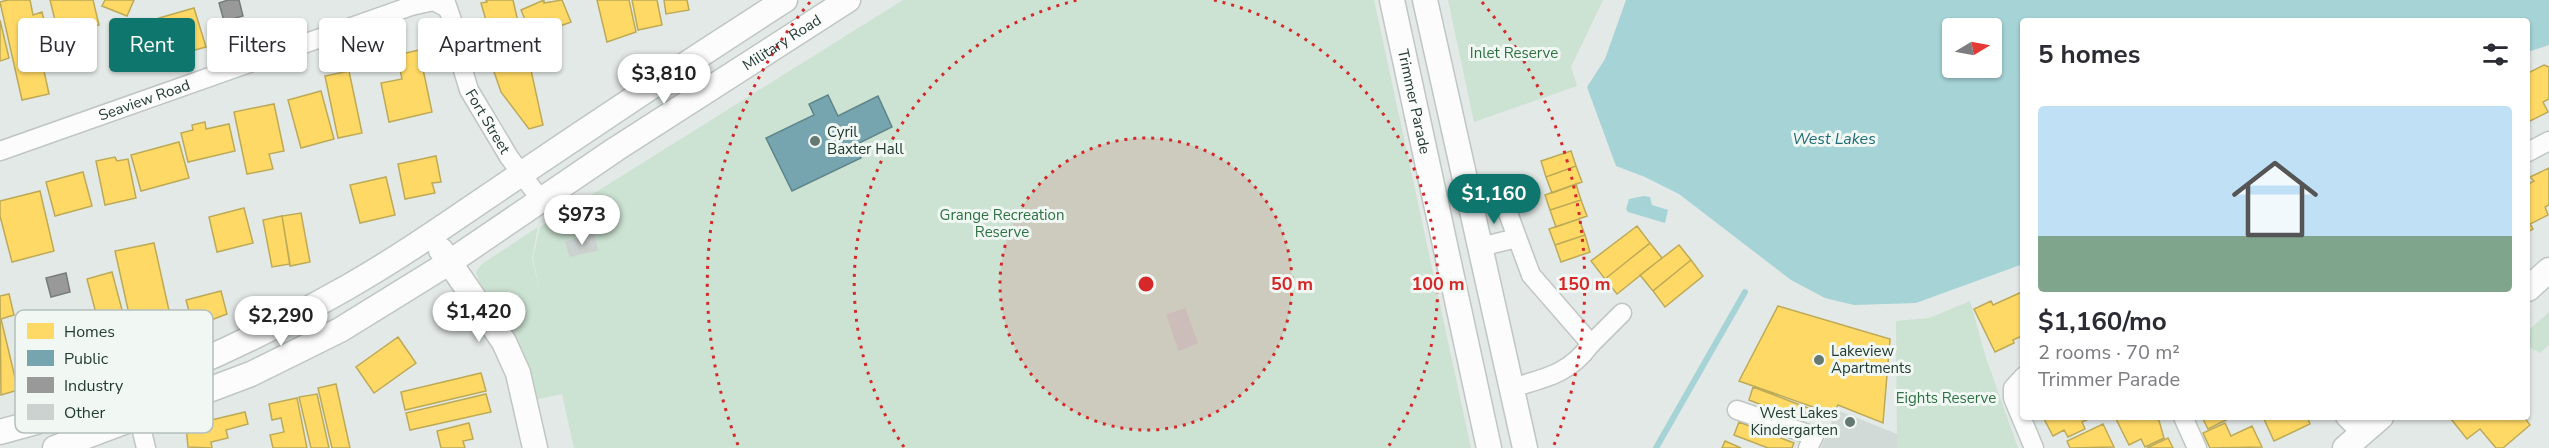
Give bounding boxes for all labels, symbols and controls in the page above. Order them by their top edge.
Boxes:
street label: Military Road [739,10,825,75]
chip: Buy [18,18,97,72]
chip: Rent [109,18,195,72]
chip: Filters [207,18,307,72]
chip: New [319,18,406,72]
chip: Apartment [418,18,562,72]
north arrow [1942,18,2002,78]
map controls [1942,18,2002,78]
text: 5 homes [2038,37,2140,72]
icon: filters [2479,38,2512,71]
park label: Inlet Reserve [1470,43,1558,63]
street label: Trimmer Parade [1393,47,1435,156]
pin: $3,810 [615,54,713,105]
text: $3,810 [632,60,696,87]
street label: Seaview Road [96,75,193,125]
street label: Fort Street [461,85,515,158]
place label: Cyril Baxter Hall [827,122,904,159]
water label: West Lakes [1792,128,1876,150]
marker: Cyril Baxter Hall [808,134,822,148]
icon: home [2221,145,2329,253]
pin: $1,160 [1445,174,1543,225]
text: $1,160 [1462,180,1526,207]
pin: $973 [546,195,618,246]
text: $973 [558,201,606,228]
park label: Grange Recreation Reserve [940,205,1064,242]
text: 50 m [1271,272,1313,296]
text: 100 m [1411,272,1465,296]
text: 150 m [1557,272,1611,296]
centre of rings [1136,274,1156,294]
pin: $1,420 [430,292,528,343]
pin: $2,290 [232,296,330,347]
text: $1,420 [447,298,511,325]
text: $2,290 [249,302,313,329]
text: $1,160/mo [2038,304,2167,339]
legend [15,310,213,433]
text: Homes [64,321,115,343]
text: 2 rooms · 70 m² [2038,339,2180,366]
place label: Lakeview Apartments [1831,341,1911,378]
text: Public [64,348,109,370]
marker: Lakeview Apartments [1812,353,1826,367]
text: Trimmer Parade [2038,366,2180,393]
text: Industry [64,375,124,397]
park label: Eights Reserve [1896,388,1996,408]
text: Other [64,402,105,424]
place label: West Lakes Kindergarten [1750,403,1838,440]
marker: West Lakes Kindergarten [1843,415,1857,429]

